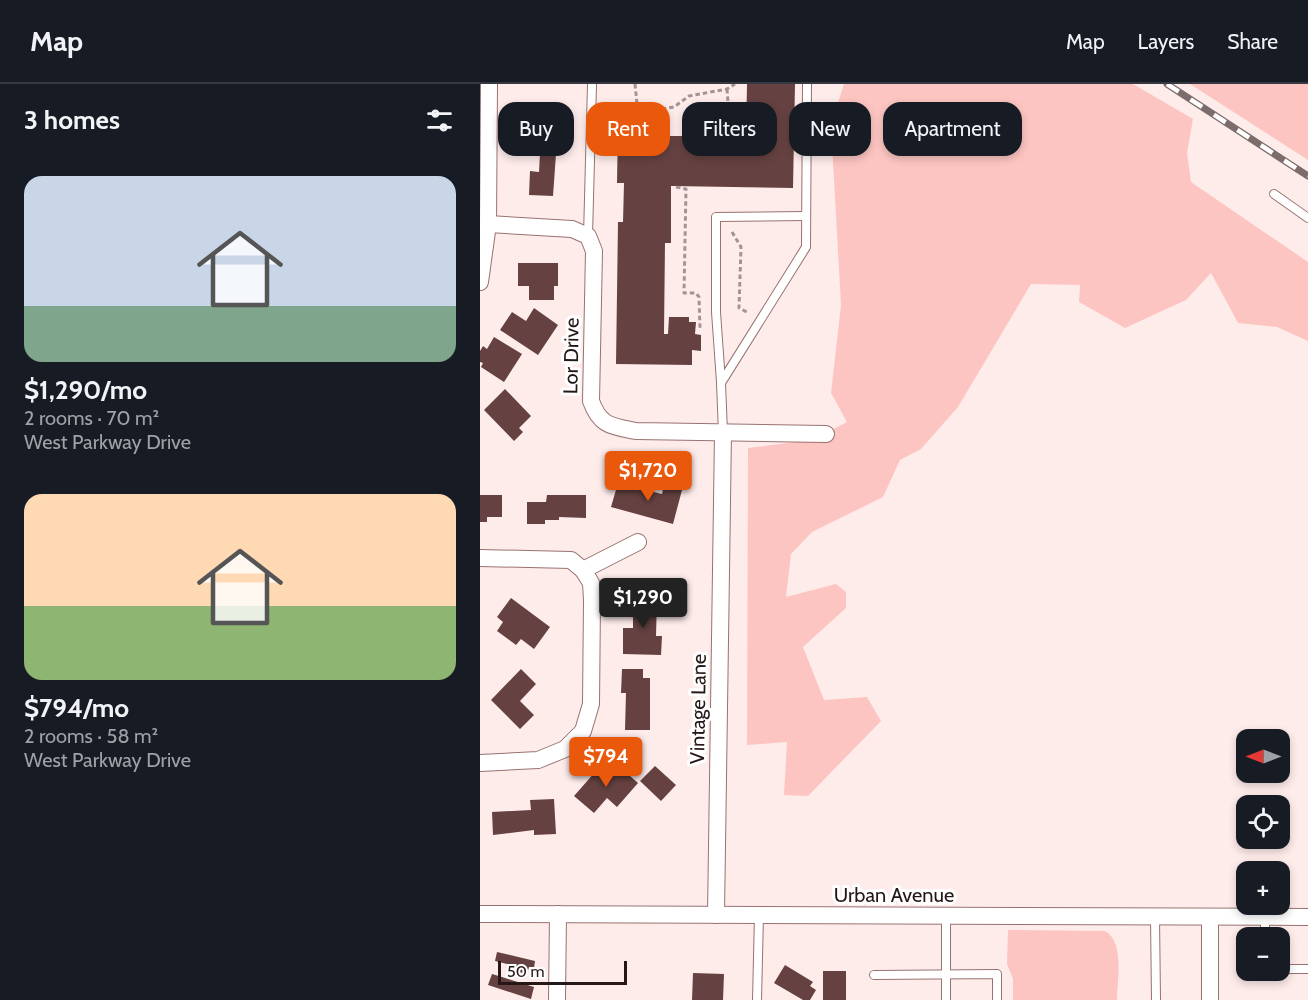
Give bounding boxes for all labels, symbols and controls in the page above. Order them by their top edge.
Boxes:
text: Map [30,24,83,58]
text: Map [1066,29,1105,54]
text: Layers [1138,29,1194,54]
text: Share [1227,29,1278,54]
chip: Buy [498,102,574,156]
chip: Rent [586,102,670,156]
chip: Filters [682,102,777,156]
chip: New [789,102,871,156]
chip: Apartment [883,102,1022,156]
text: 3 homes [24,104,120,136]
icon: filters [423,104,456,137]
icon: home [186,215,294,323]
street label: Lor Drive [558,318,584,394]
text: $1,290/mo [24,374,147,406]
text: 2 rooms · 70 m² [24,406,159,430]
text: West Parkway Drive [24,430,191,454]
pin: $1,720 [599,451,697,502]
text: $1,720 [619,458,677,482]
icon: home [186,533,294,641]
pin: $1,290 [594,578,692,629]
text: $1,290 [613,585,673,609]
street label: Vintage Lane [685,654,711,764]
text: $794/mo [24,692,129,724]
text: 2 rooms · 58 m² [24,724,158,748]
north arrow [1236,729,1290,783]
map controls [1236,729,1290,981]
pin: $794 [570,737,642,788]
text: $794 [583,744,629,768]
text: West Parkway Drive [24,748,191,772]
button: locate [1236,795,1290,849]
button: + [1236,861,1290,915]
street label: Urban Avenue [834,883,954,907]
button: − [1236,927,1290,981]
scale bar [498,958,627,986]
text: 50 m [507,962,544,981]

